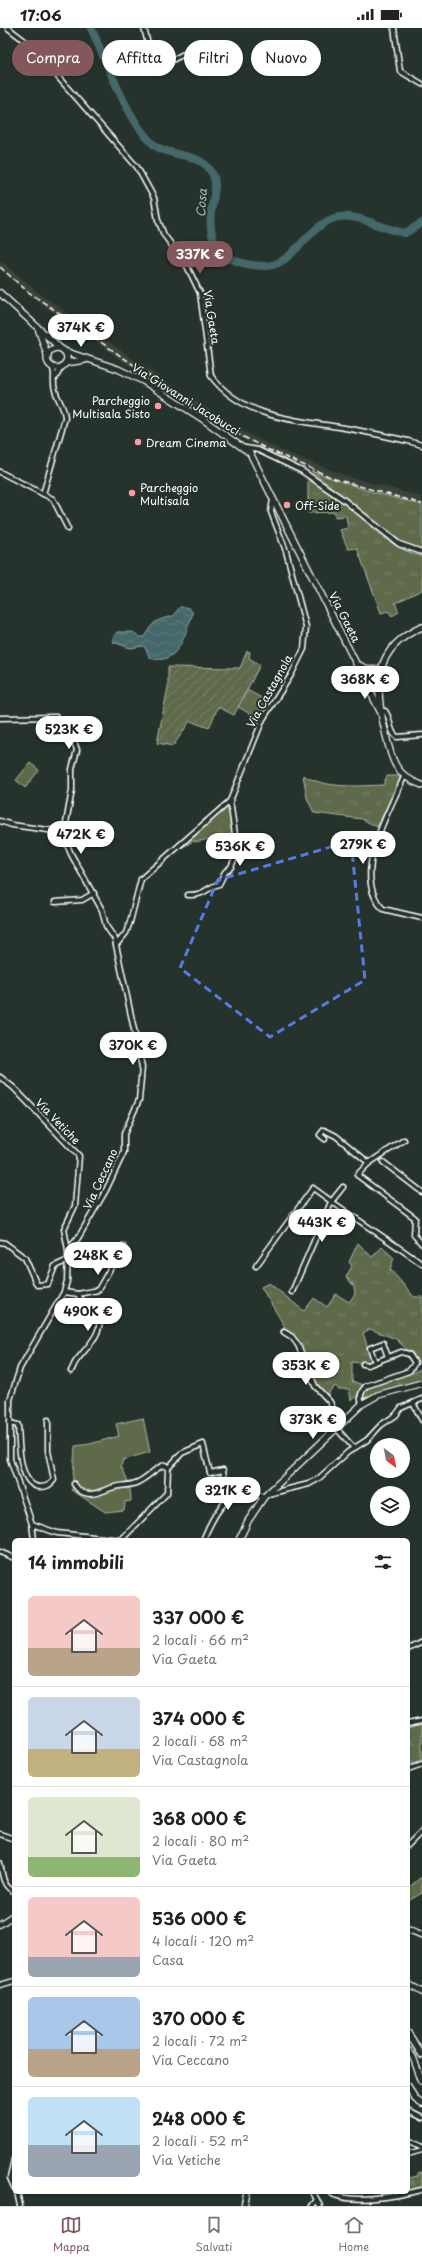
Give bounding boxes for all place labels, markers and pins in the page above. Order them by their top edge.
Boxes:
pin: 337K € [167,241,233,275]
pin: 374K € [48,314,114,348]
place label: Parcheggio Multisala Sisto [72,392,150,422]
marker: Parcheggio Multisala Sisto [153,401,163,411]
place label: Dream Cinema [146,434,227,451]
marker: Dream Cinema [133,437,143,447]
place label: Parcheggio Multisala [140,479,198,509]
marker: Parcheggio Multisala [127,488,137,498]
place label: Off-Side [295,497,340,514]
marker: Off-Side [282,500,292,510]
pin: 368K € [332,666,398,700]
pin: 523K € [36,716,102,750]
pin: 472K € [48,821,114,855]
pin: 279K € [330,831,396,865]
pin: 536K € [207,833,273,867]
pin: 370K € [100,1032,166,1066]
pin: 443K € [289,1209,355,1243]
pin: 248K € [65,1242,131,1276]
pin: 490K € [55,1298,121,1332]
pin: 353K € [273,1352,339,1386]
pin: 373K € [280,1406,346,1440]
pin: 321K € [195,1477,261,1511]

